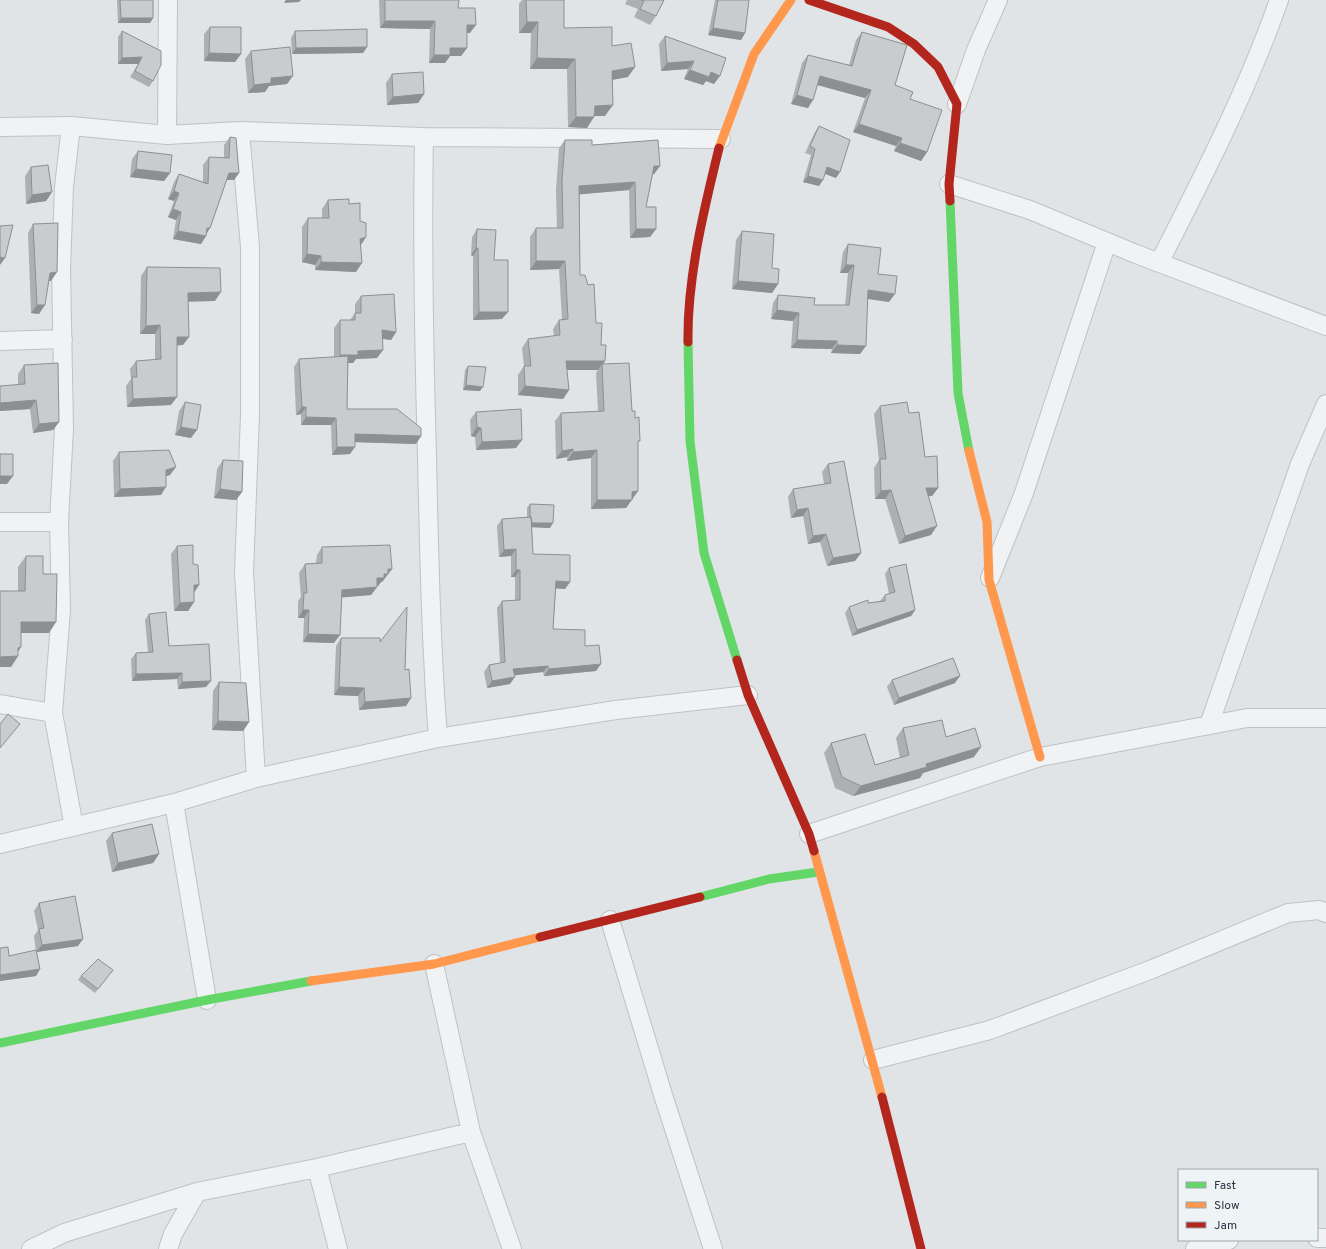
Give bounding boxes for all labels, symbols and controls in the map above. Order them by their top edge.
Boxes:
legend [1178,1169,1318,1241]
text: Fast [1214,1178,1236,1194]
text: Slow [1214,1198,1240,1214]
text: Jam [1214,1218,1237,1234]

